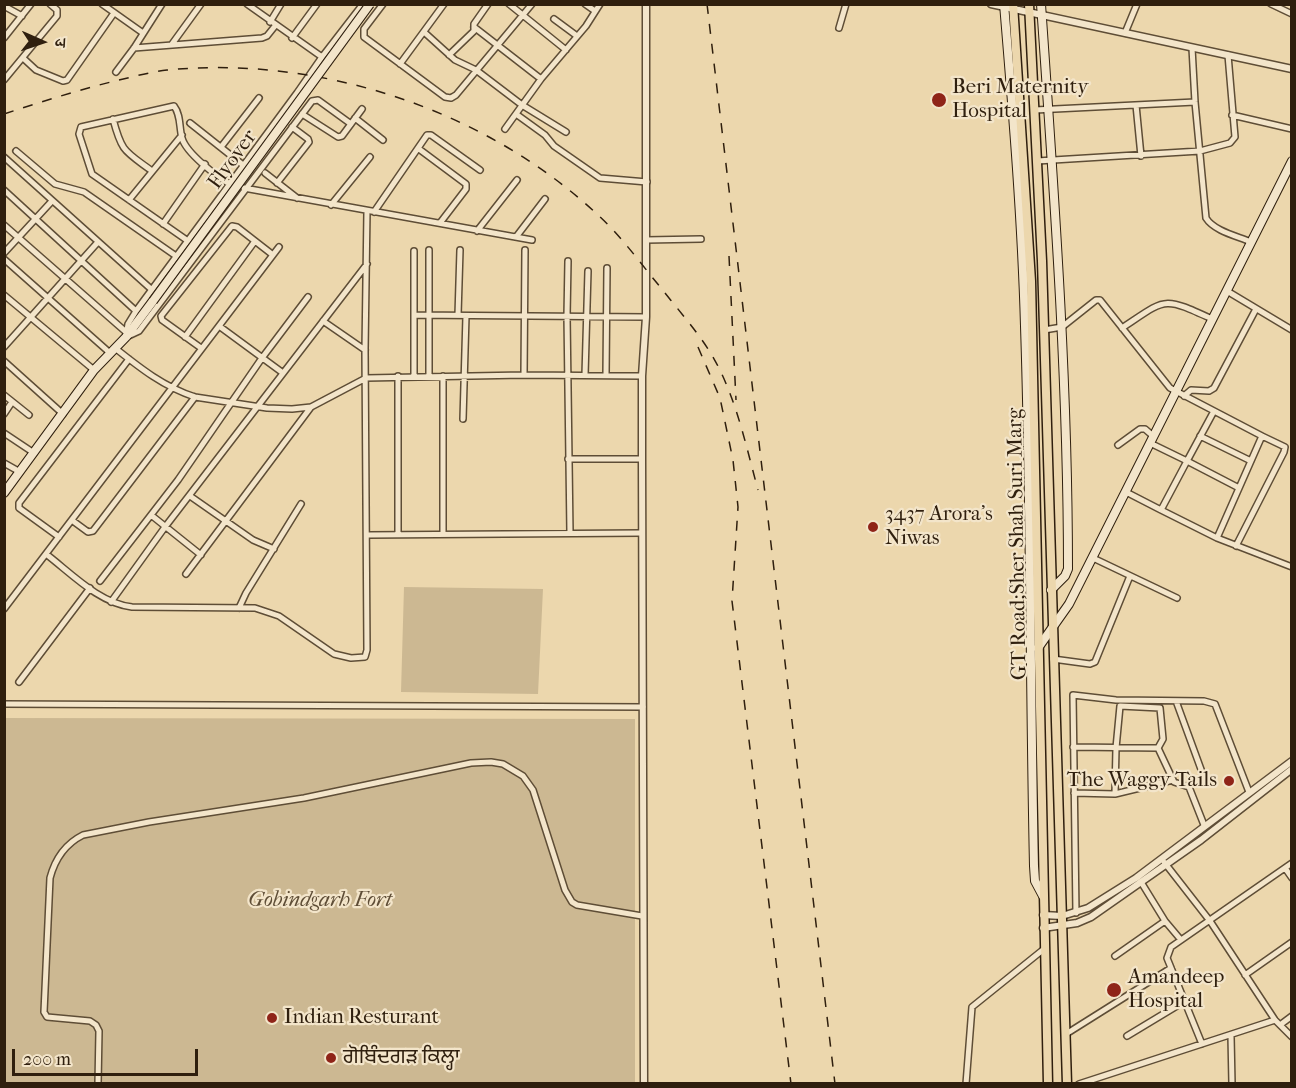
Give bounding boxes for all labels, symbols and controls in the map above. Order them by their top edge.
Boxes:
north arrow [12,12,72,72]
text: उ [51,38,70,48]
place label: Beri Maternity Hospital [952,75,1088,125]
marker: Beri Maternity Hospital [930,91,948,109]
street label: Flyover [203,125,263,195]
street label: GT Road;Sher Shah Suri Marg [1003,408,1033,680]
place label: 3437 Arora's Niwas [885,502,993,552]
marker: 3437 Arora's Niwas [866,520,880,534]
place label: The Waggy Tails [1067,768,1217,794]
marker: The Waggy Tails [1222,774,1236,788]
park label: Gobindgarh Fort [248,888,392,914]
place label: Amandeep Hospital [1128,965,1224,1015]
marker: Amandeep Hospital [1105,981,1123,999]
place label: Indian Resturant [284,1005,439,1031]
marker: Indian Resturant [265,1011,279,1025]
scale bar [15,1037,201,1075]
place label: ਗੋਬਿੰਦਗੜ ਕਿਲ੍ਹਾ [343,1045,460,1071]
text: 200 m [23,1049,71,1070]
marker: ਗੋਬਿੰਦਗੜ ਕਿਲ੍ਹਾ [324,1051,338,1065]

